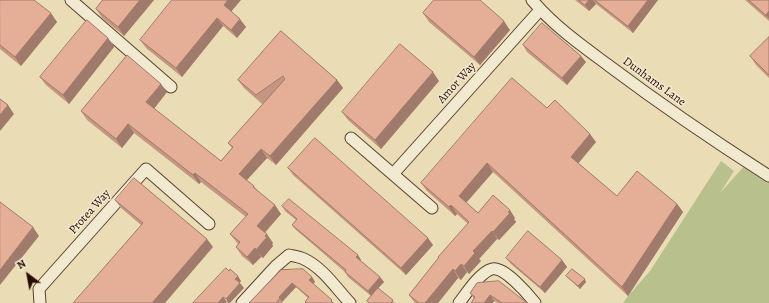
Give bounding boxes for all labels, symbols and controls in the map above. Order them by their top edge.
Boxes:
street label: Dunhams Lane [620,54,688,110]
street label: Amor Way [435,59,479,107]
street label: Protea Way [66,187,114,237]
north arrow [8,255,48,295]
text: N [14,256,29,273]

